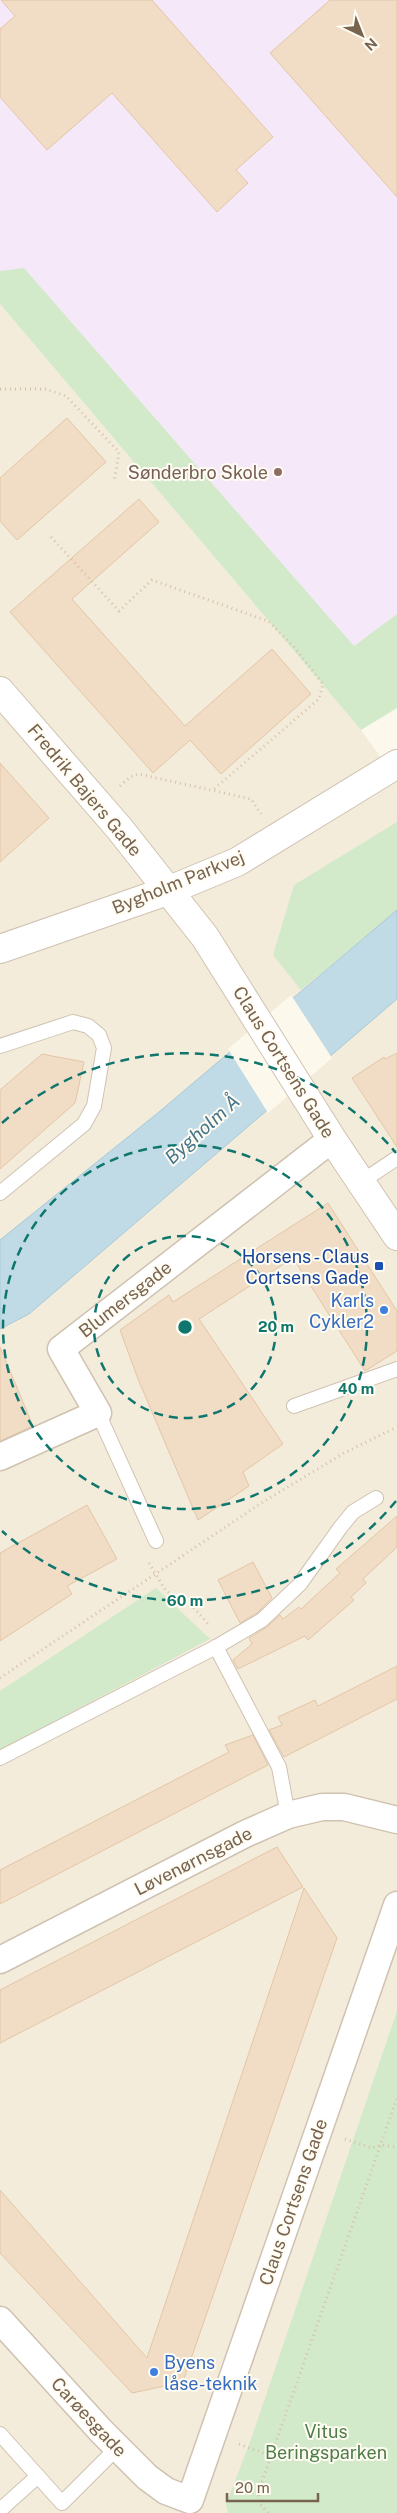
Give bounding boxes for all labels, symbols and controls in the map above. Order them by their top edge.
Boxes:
north arrow [337,10,387,60]
text: N [361,35,380,54]
place label: Sønderbro Skole [128,462,268,483]
marker: Sønderbro Skole [272,466,284,478]
street label: Fredrik Bajers Gade [24,720,146,860]
street label: Bygholm Parkvej [109,846,247,918]
street label: Claus Cortsens Gade [229,982,339,1142]
water label: Bygholm Å [160,1089,244,1168]
place label: Horsens - Claus Cortsens Gade [242,1246,369,1288]
street label: Blumersgade [75,1256,175,1342]
marker: Horsens - Claus Cortsens Gade [373,1260,385,1272]
place label: Karls Cykler2 [309,1290,374,1332]
marker: Karls Cykler2 [378,1304,390,1316]
centre of rings [176,1318,194,1336]
text: 20 m [258,1318,294,1335]
text: 40 m [338,1380,374,1397]
text: 60 m [167,1592,203,1609]
street label: Løvenørnsgade [131,1822,255,1900]
street label: Claus Cortsens Gade [255,2116,331,2288]
place label: Byens låse-teknik [164,2352,257,2394]
marker: Byens låse-teknik [148,2366,160,2378]
street label: Carøesgade [47,2373,131,2461]
park label: Vitus Beringsparken [265,2421,387,2463]
scale bar [227,2470,318,2502]
text: 20 m [235,2479,270,2496]

